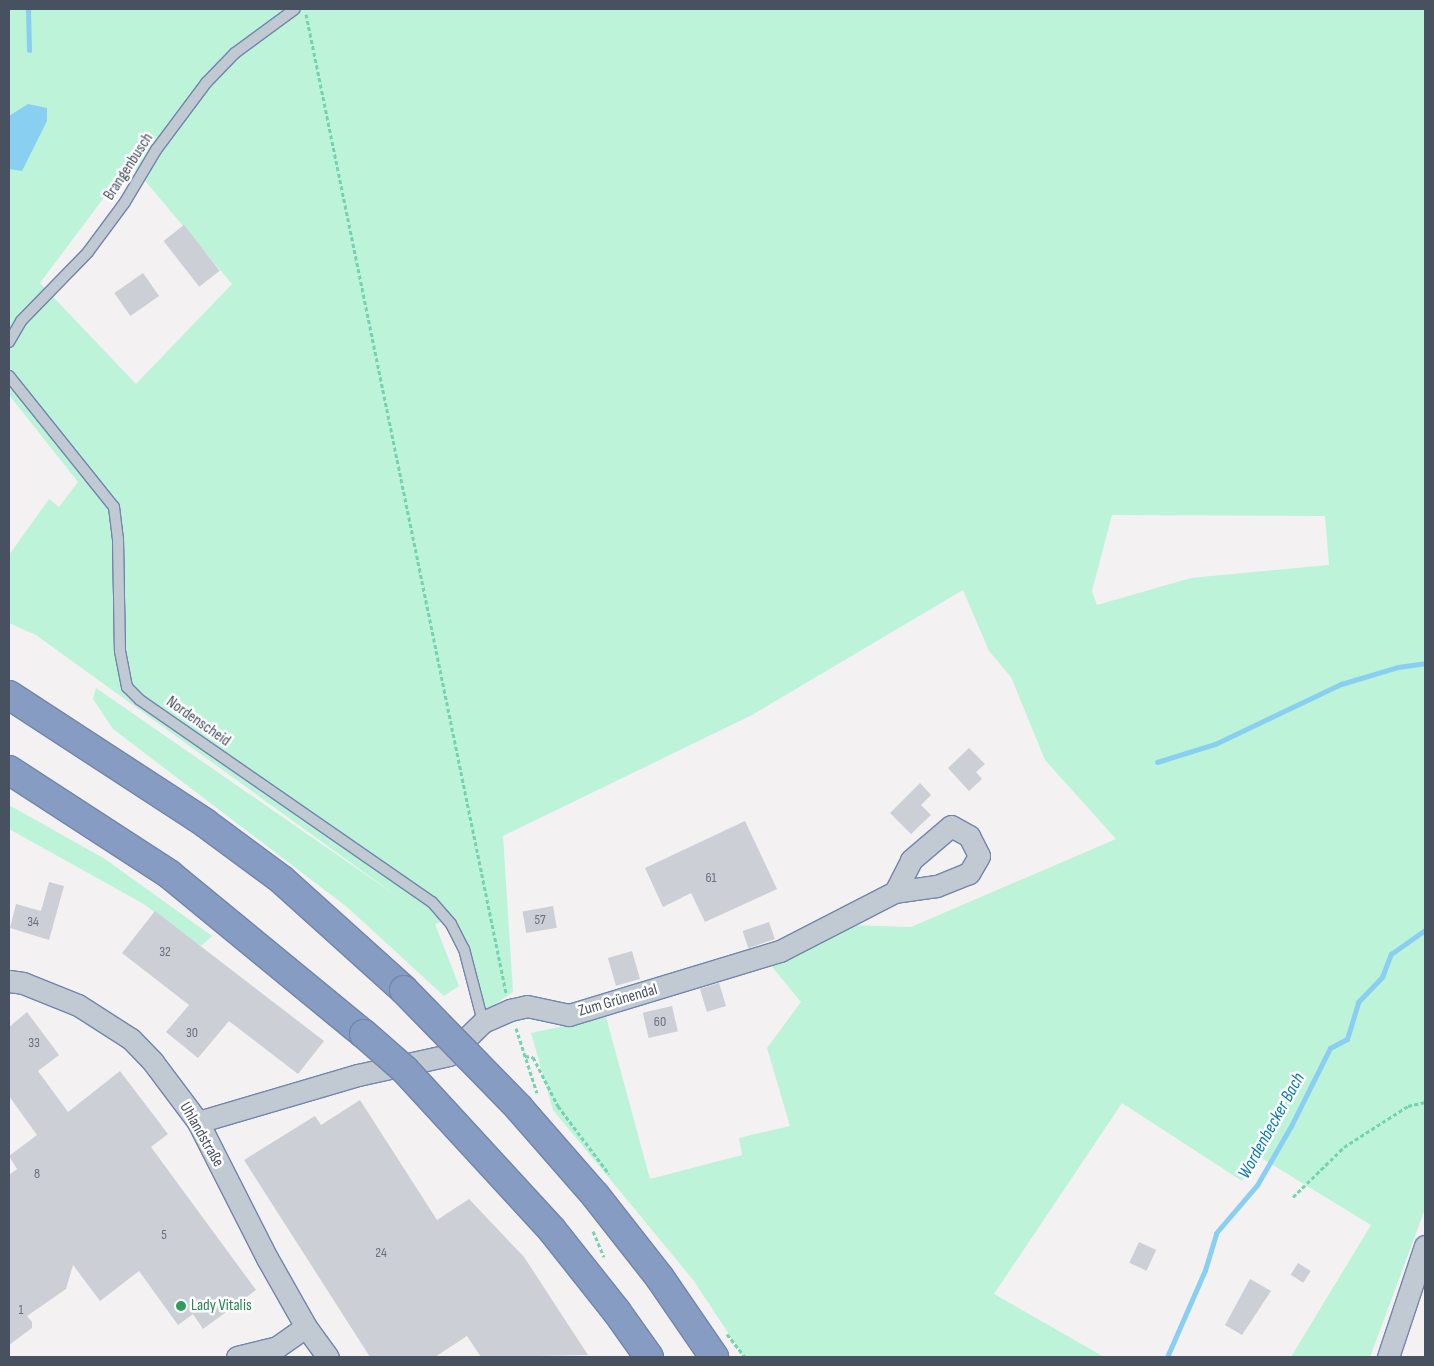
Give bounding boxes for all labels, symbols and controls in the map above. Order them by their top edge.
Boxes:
street label: Brangenbusch [100,130,158,204]
street label: Nordenscheid [162,693,234,751]
house number: 61 [705,870,717,886]
house number: 57 [534,912,546,928]
house number: 34 [27,914,39,930]
house number: 32 [159,944,171,960]
street label: Zum Grünendal [576,981,660,1021]
house number: 60 [654,1014,666,1030]
house number: 30 [186,1025,198,1041]
house number: 33 [28,1035,40,1051]
water label: Wordenbecker Bach [1234,1069,1310,1183]
street label: Uhlandstraße [175,1099,227,1171]
house number: 8 [34,1166,40,1182]
house number: 5 [161,1227,167,1243]
house number: 24 [375,1245,387,1261]
place label: Lady Vitalis [191,1296,252,1316]
marker: Lady Vitalis [175,1300,187,1312]
house number: 1 [19,1302,23,1318]

